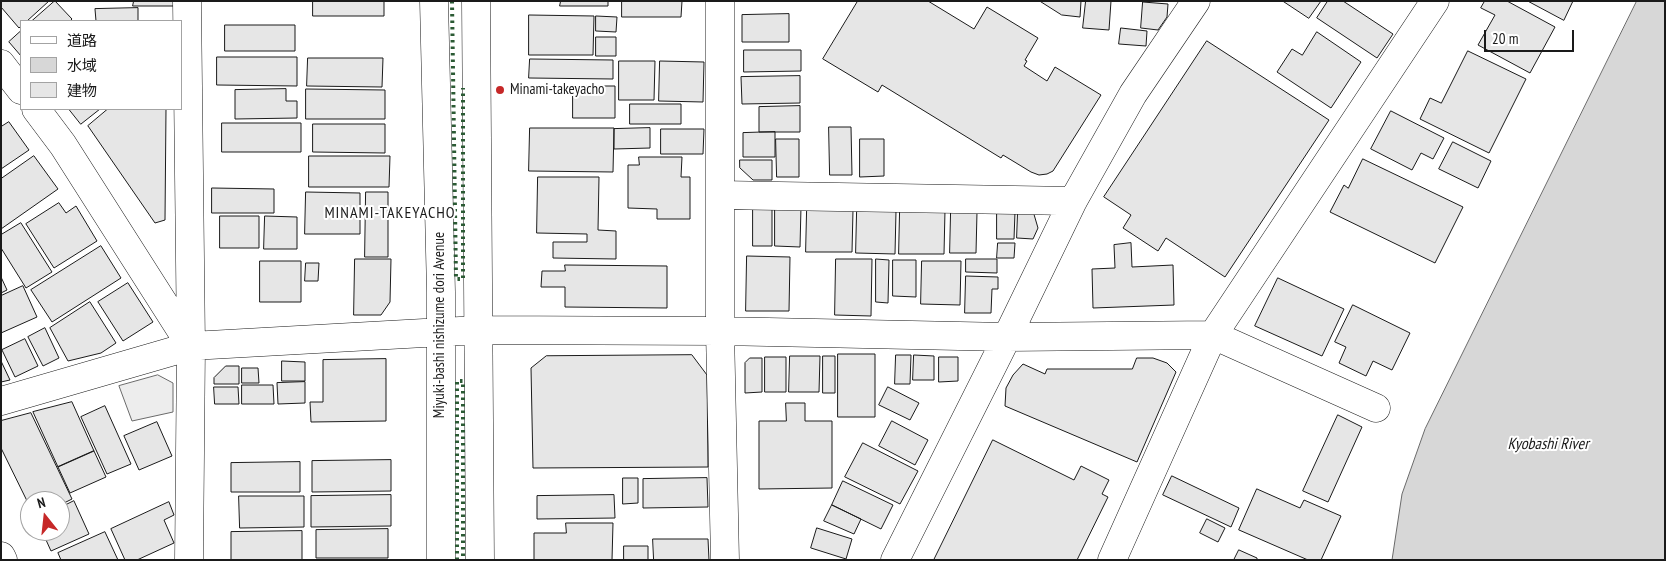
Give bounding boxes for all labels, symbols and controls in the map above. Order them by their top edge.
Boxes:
legend [20,20,182,110]
scale bar [1486,20,1576,52]
text: 20 m [1492,29,1518,48]
text: 道路 [67,31,97,50]
text: 水域 [67,56,97,75]
text: 建物 [67,81,97,100]
place label: Minami-takeyacho [510,81,605,99]
marker: Minami-takeyacho [494,84,506,96]
district label: MINAMI-TAKEYACHO [322,203,458,223]
street label: Miyuki-bashi nishizume dori Avenue [431,232,449,418]
water label: Kyobashi River [1507,434,1589,454]
north arrow [20,491,70,541]
text: N [35,493,47,512]

